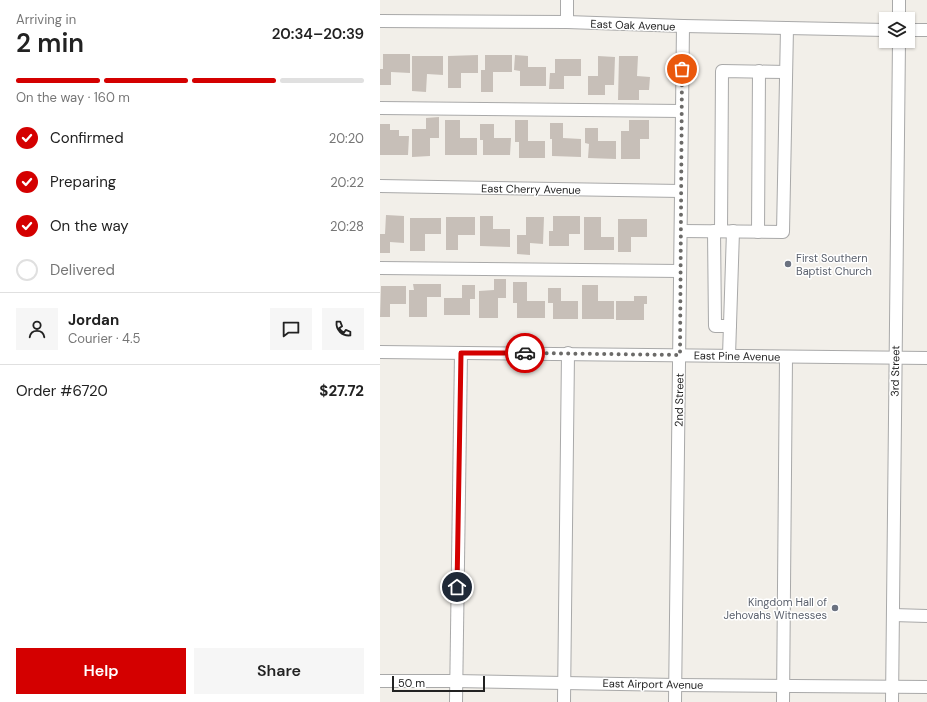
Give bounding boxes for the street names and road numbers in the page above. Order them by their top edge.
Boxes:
street label: East Oak Avenue [590,17,676,33]
street label: East Cherry Avenue [481,181,581,197]
street label: 3rd Street [888,345,902,397]
street label: East Pine Avenue [694,348,780,364]
street label: 2nd Street [672,373,686,427]
street label: East Airport Avenue [602,676,704,692]

